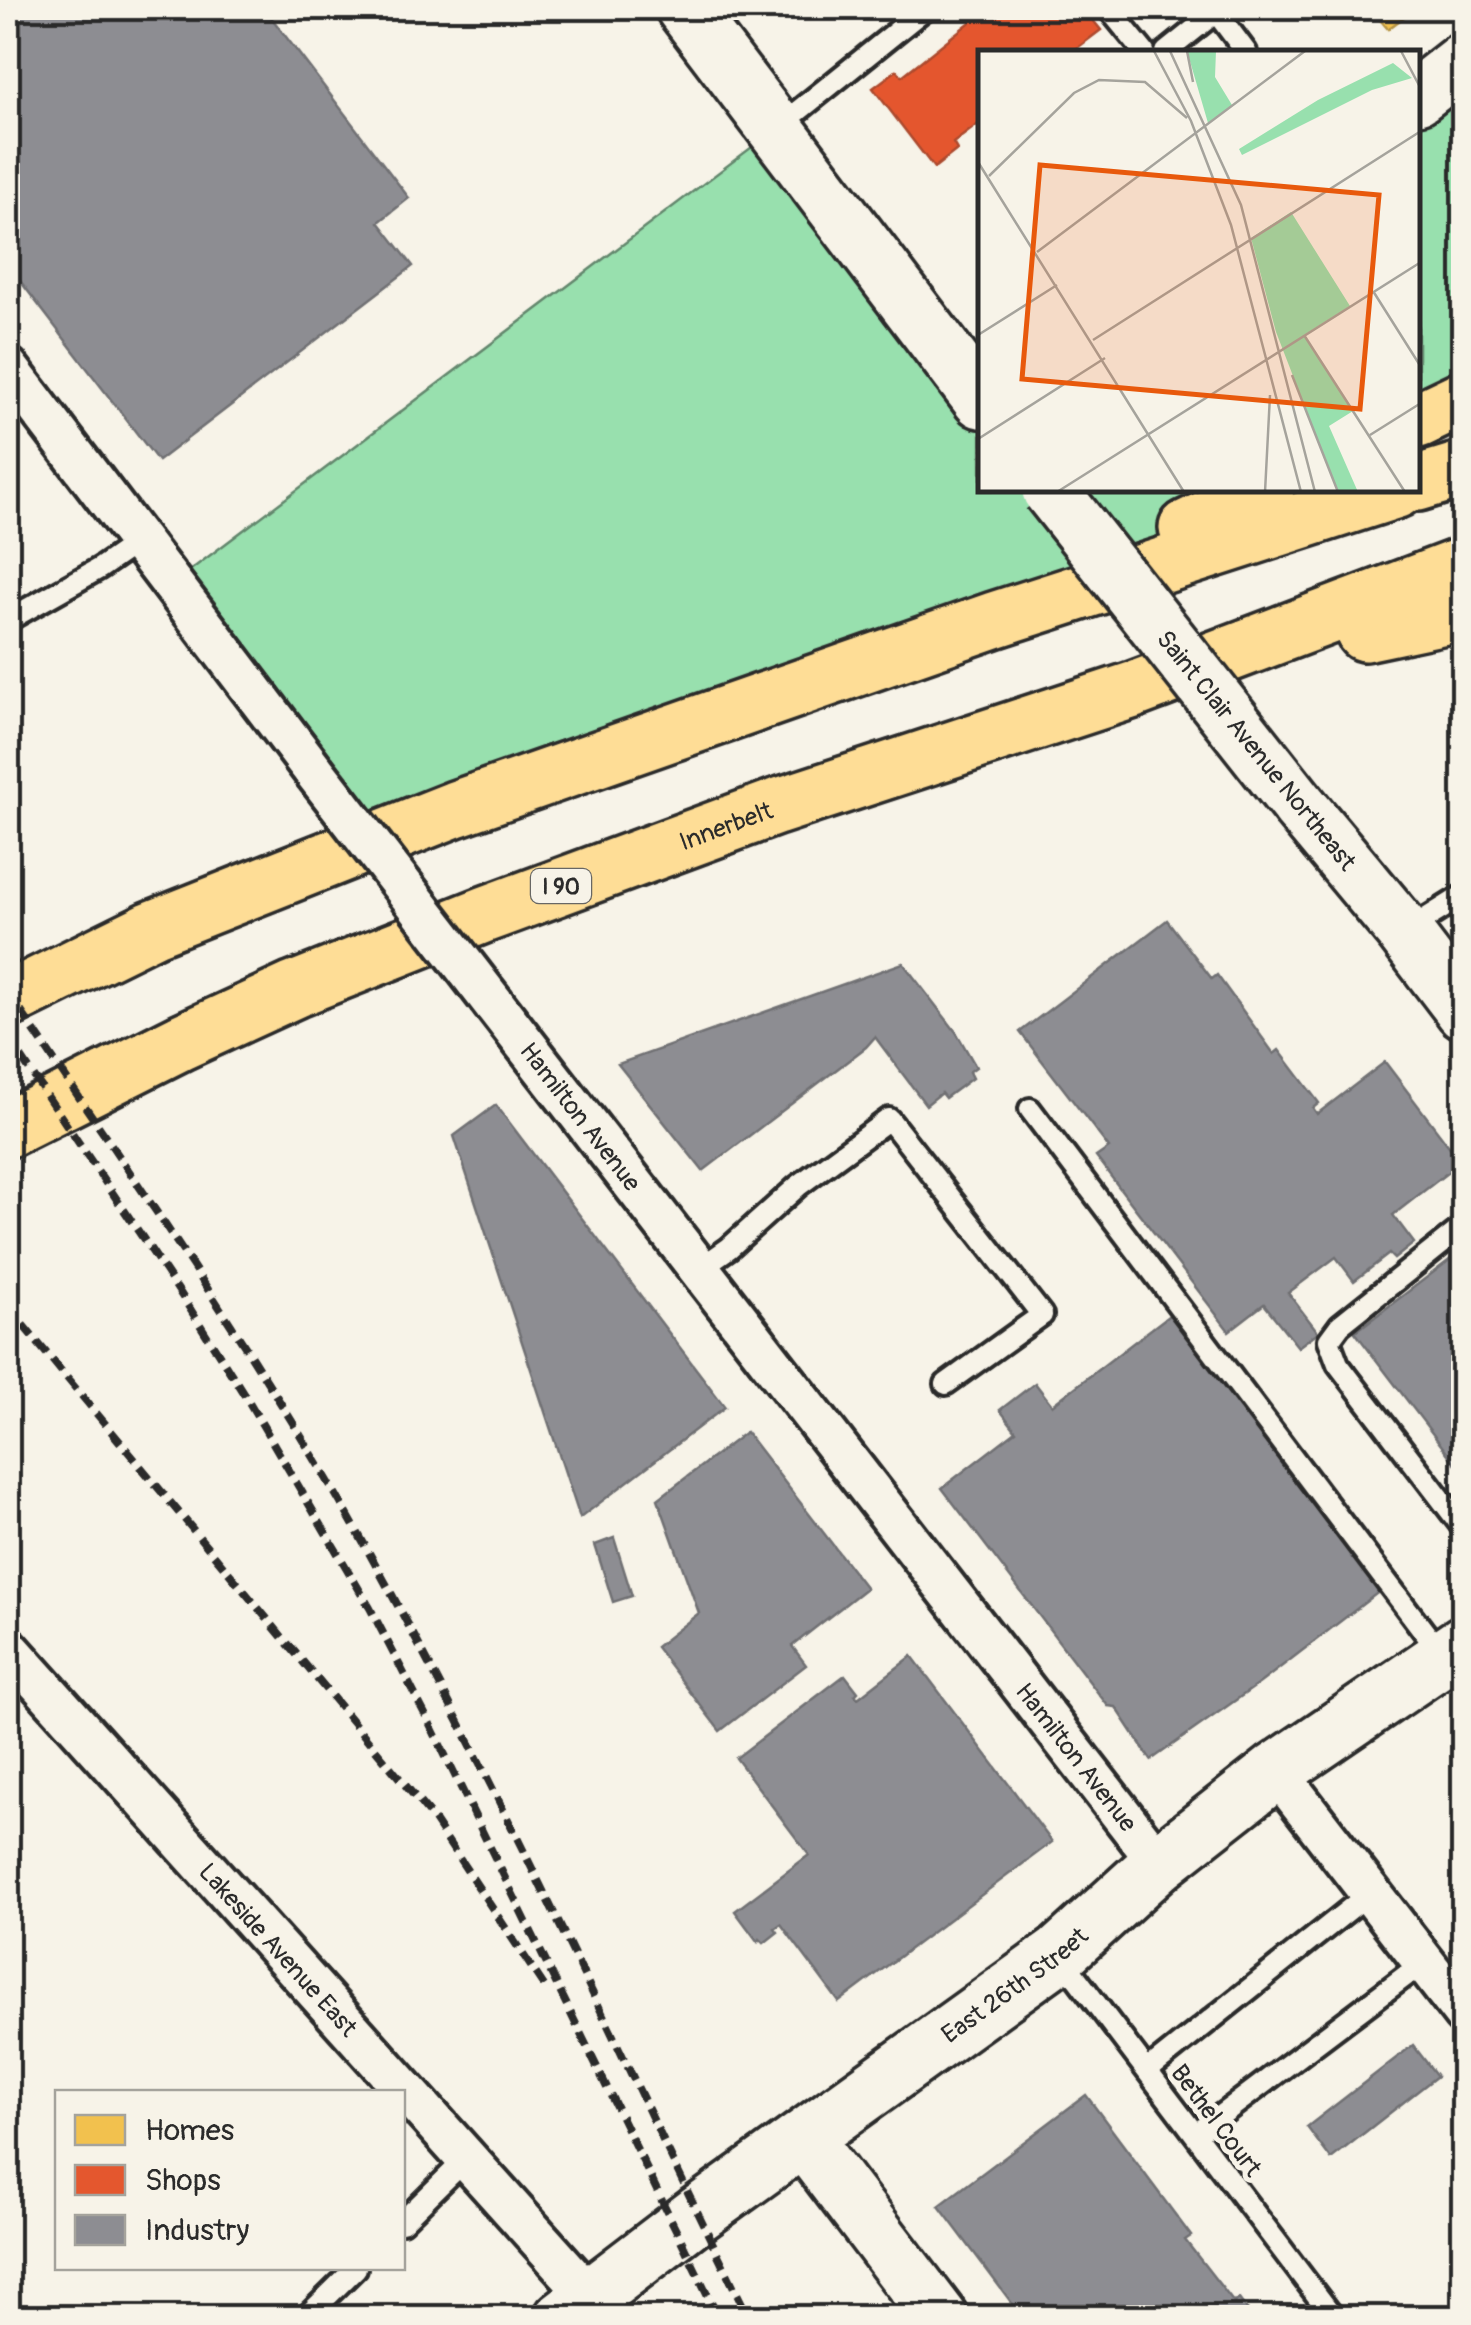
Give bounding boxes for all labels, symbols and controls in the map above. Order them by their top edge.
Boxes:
inset map [978,50,1421,492]
street label: Saint Clair Avenue Northeast [1149,625,1363,878]
street label: Innerbelt [675,795,778,858]
road number: I 90 [531,869,591,903]
street label: Hamilton Avenue [512,1037,647,1198]
street label: Hamilton Avenue [1008,1677,1143,1839]
street label: Lakeside Avenue East [192,1857,364,2044]
street label: East 26th Street [936,1921,1096,2051]
street label: Bethel Court [1164,2059,1269,2184]
legend [55,2090,405,2270]
text: Homes [145,2112,234,2149]
text: Shops [145,2162,221,2199]
text: Industry [145,2212,249,2249]

